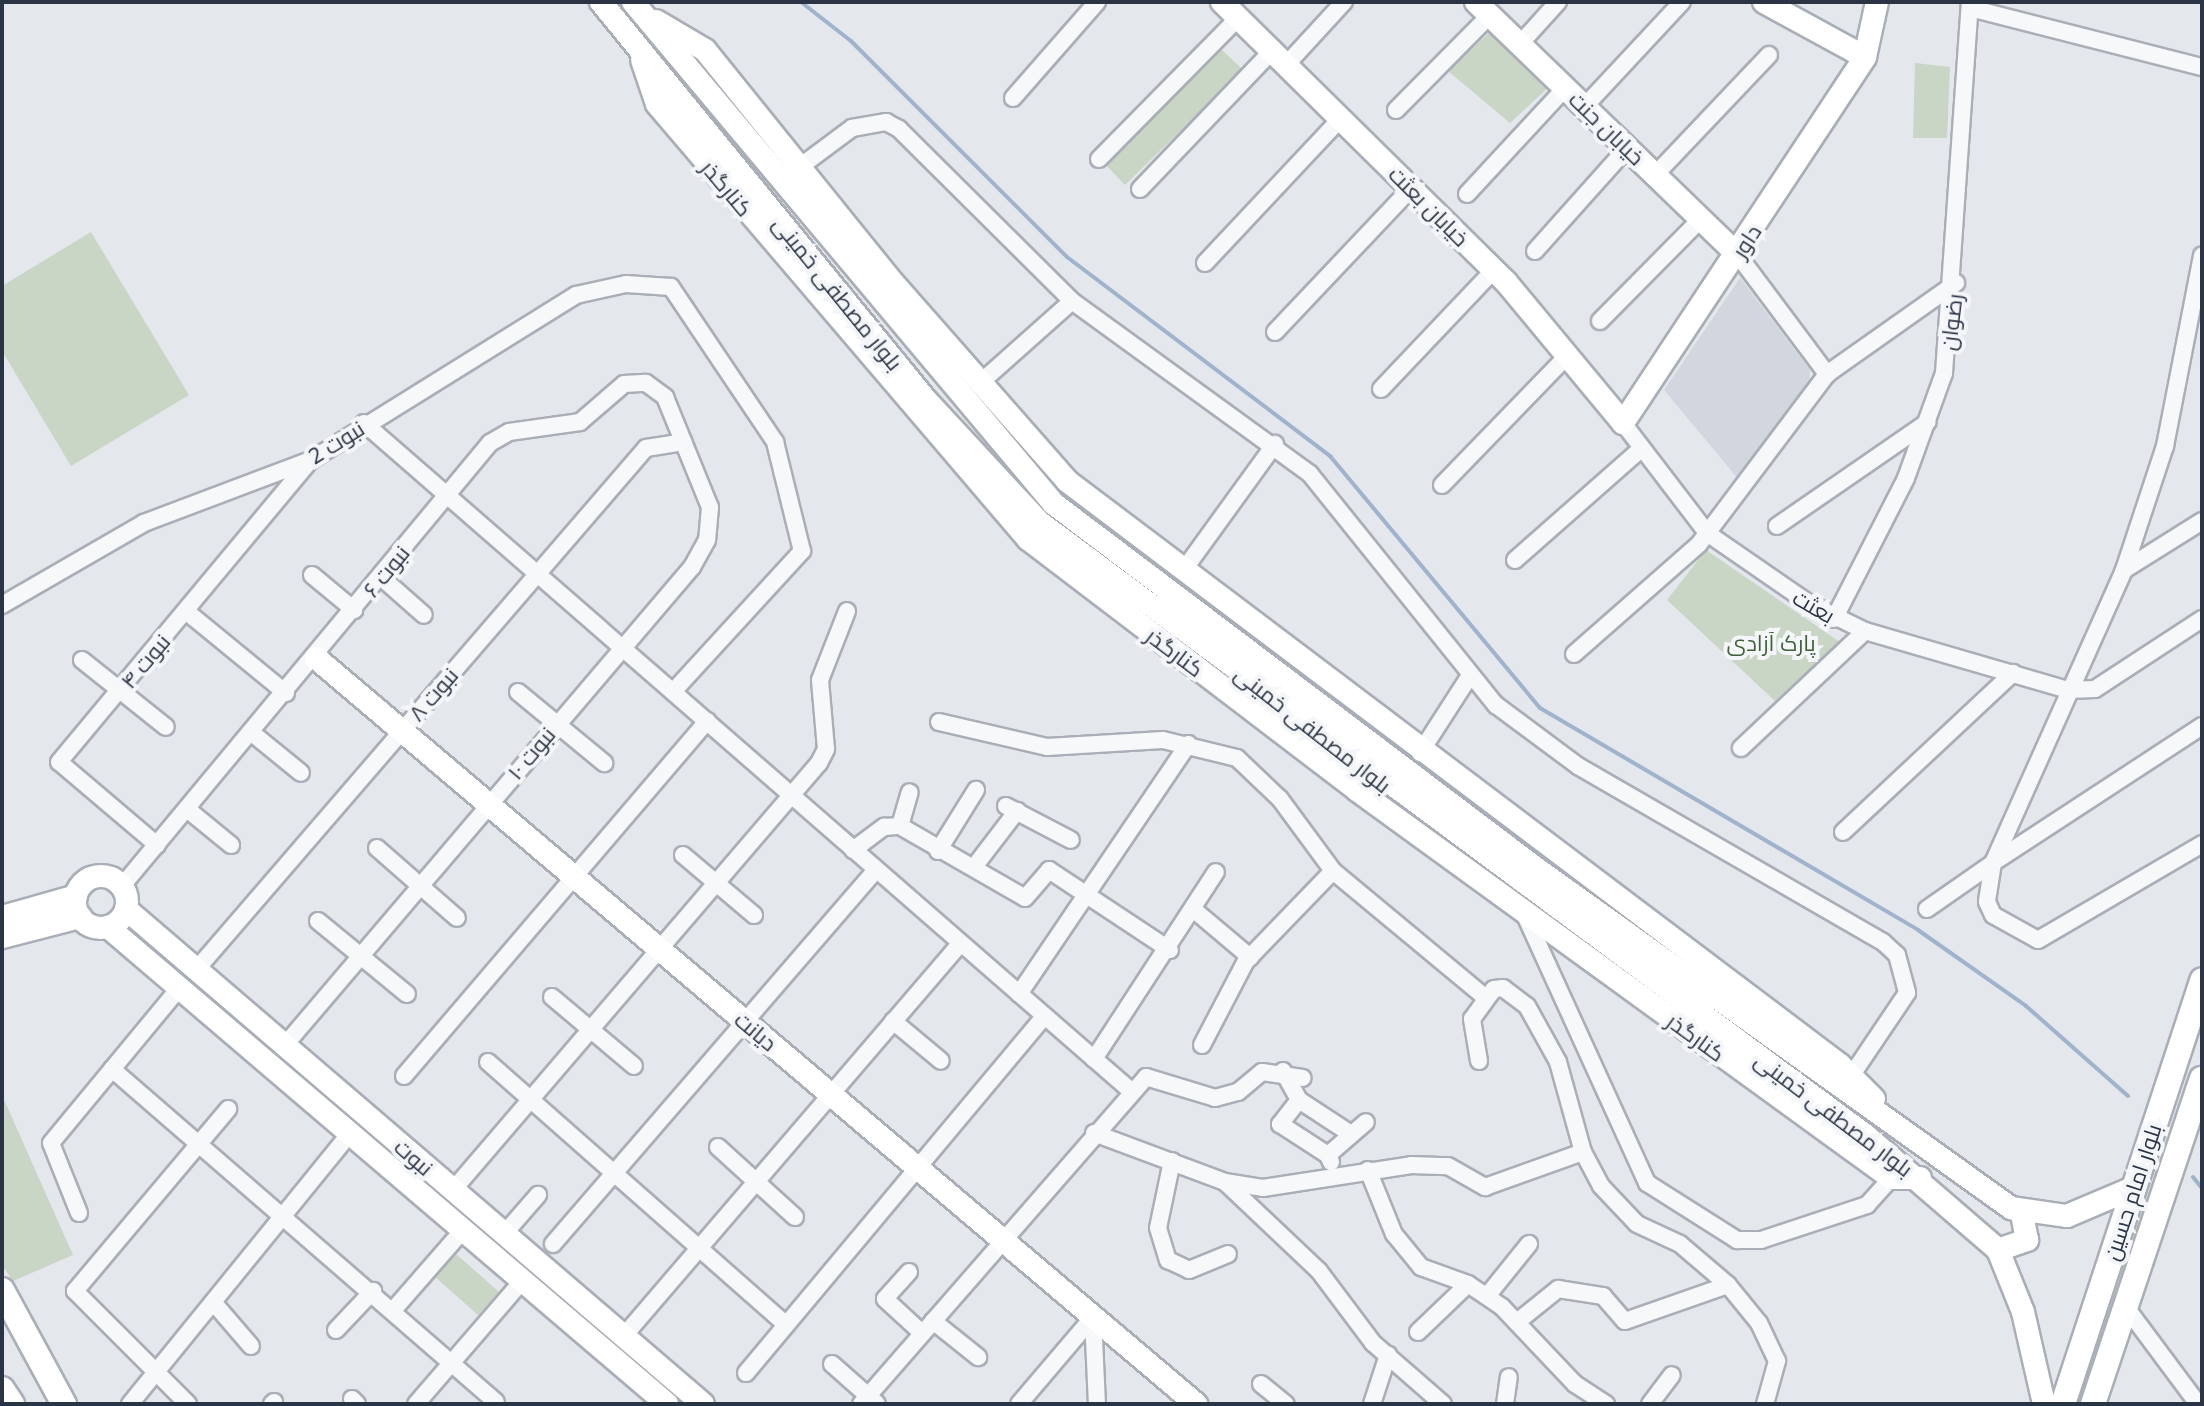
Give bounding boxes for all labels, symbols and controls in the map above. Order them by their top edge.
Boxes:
street label: خیابان جنت [1564,86,1650,170]
street label: کنارگذر [696,155,758,221]
street label: خیابان بعثت [1384,161,1474,251]
street label: بلوار مصطفی خمینی [768,211,908,375]
street label: داور [1726,219,1766,263]
street label: رضوان [1934,292,1968,352]
street label: نبوت 2 [303,415,369,469]
street label: نبوت ۶ [357,540,415,602]
street label: بعثت [1788,583,1840,629]
street label: کنارگذر [1141,622,1209,682]
street label: نبوت ۴ [115,628,175,694]
park label: پارک آزادی [1726,630,1816,656]
street label: بلوار مصطفی خمینی [1230,660,1396,798]
street label: نبوت ۸ [403,662,463,726]
street label: نبوت ۱۰ [501,721,561,785]
street label: دیانت [730,1006,782,1056]
street label: کنارگذر [1662,1007,1730,1067]
street label: بلوار مصطفی خمینی [1750,1046,1918,1182]
street label: بلوار امام حسین [2098,1121,2166,1263]
street label: نبوت [389,1133,439,1181]

